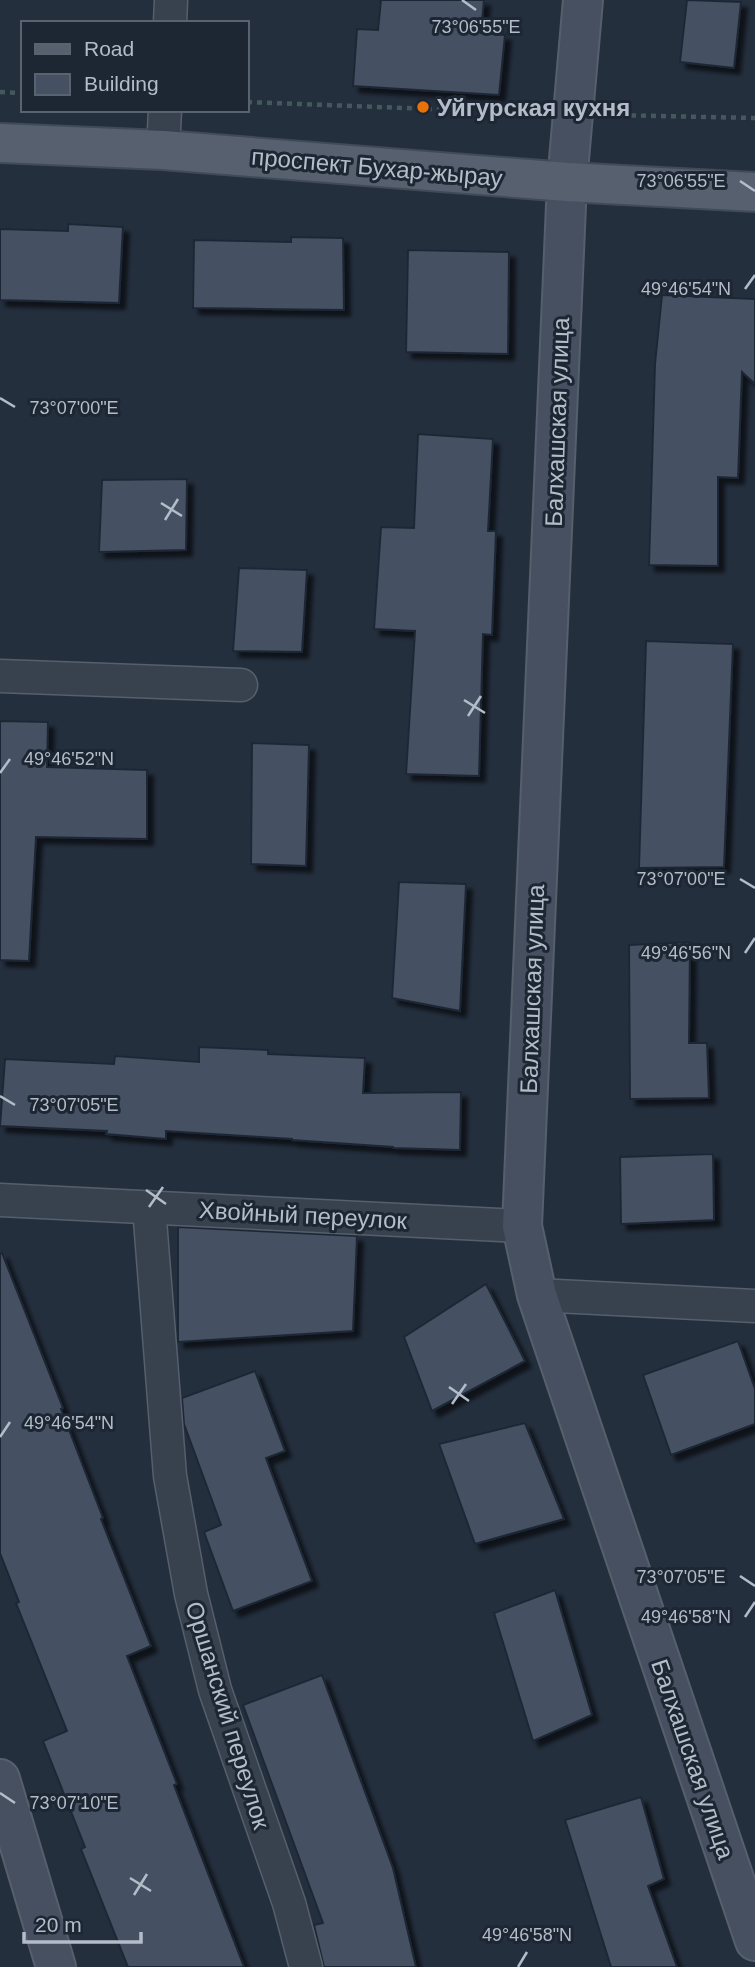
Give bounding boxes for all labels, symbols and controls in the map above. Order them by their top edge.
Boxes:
text: 73°06'55"E [431,17,521,37]
legend [21,21,248,112]
text: Road [84,37,134,60]
text: Building [84,72,159,95]
place label: Уйгурская кухня [437,94,630,121]
marker: Уйгурская кухня [415,99,431,115]
street label: проспект Бухар-жырау [250,143,504,191]
text: 73°06'55"E [636,171,726,191]
text: 49°46'54"N [641,279,731,299]
street label: Балхашская улица [540,316,574,527]
text: 73°07'00"E [29,398,119,418]
text: 49°46'52"N [24,749,114,769]
text: 73°07'00"E [636,869,726,889]
street label: Балхашская улица [515,883,549,1094]
text: 49°46'56"N [641,943,731,963]
text: 73°07'05"E [29,1095,119,1115]
street label: Хвойный переулок [198,1196,408,1234]
text: 49°46'54"N [24,1413,114,1433]
text: 73°07'05"E [636,1567,726,1587]
street label: Оршанский переулок [181,1598,276,1832]
text: 49°46'58"N [641,1607,731,1627]
street label: Балхашская улица [646,1656,740,1863]
text: 73°07'10"E [29,1793,119,1813]
scale bar [24,1900,142,1944]
text: 20 m [35,1913,82,1936]
text: 49°46'58"N [482,1925,572,1945]

